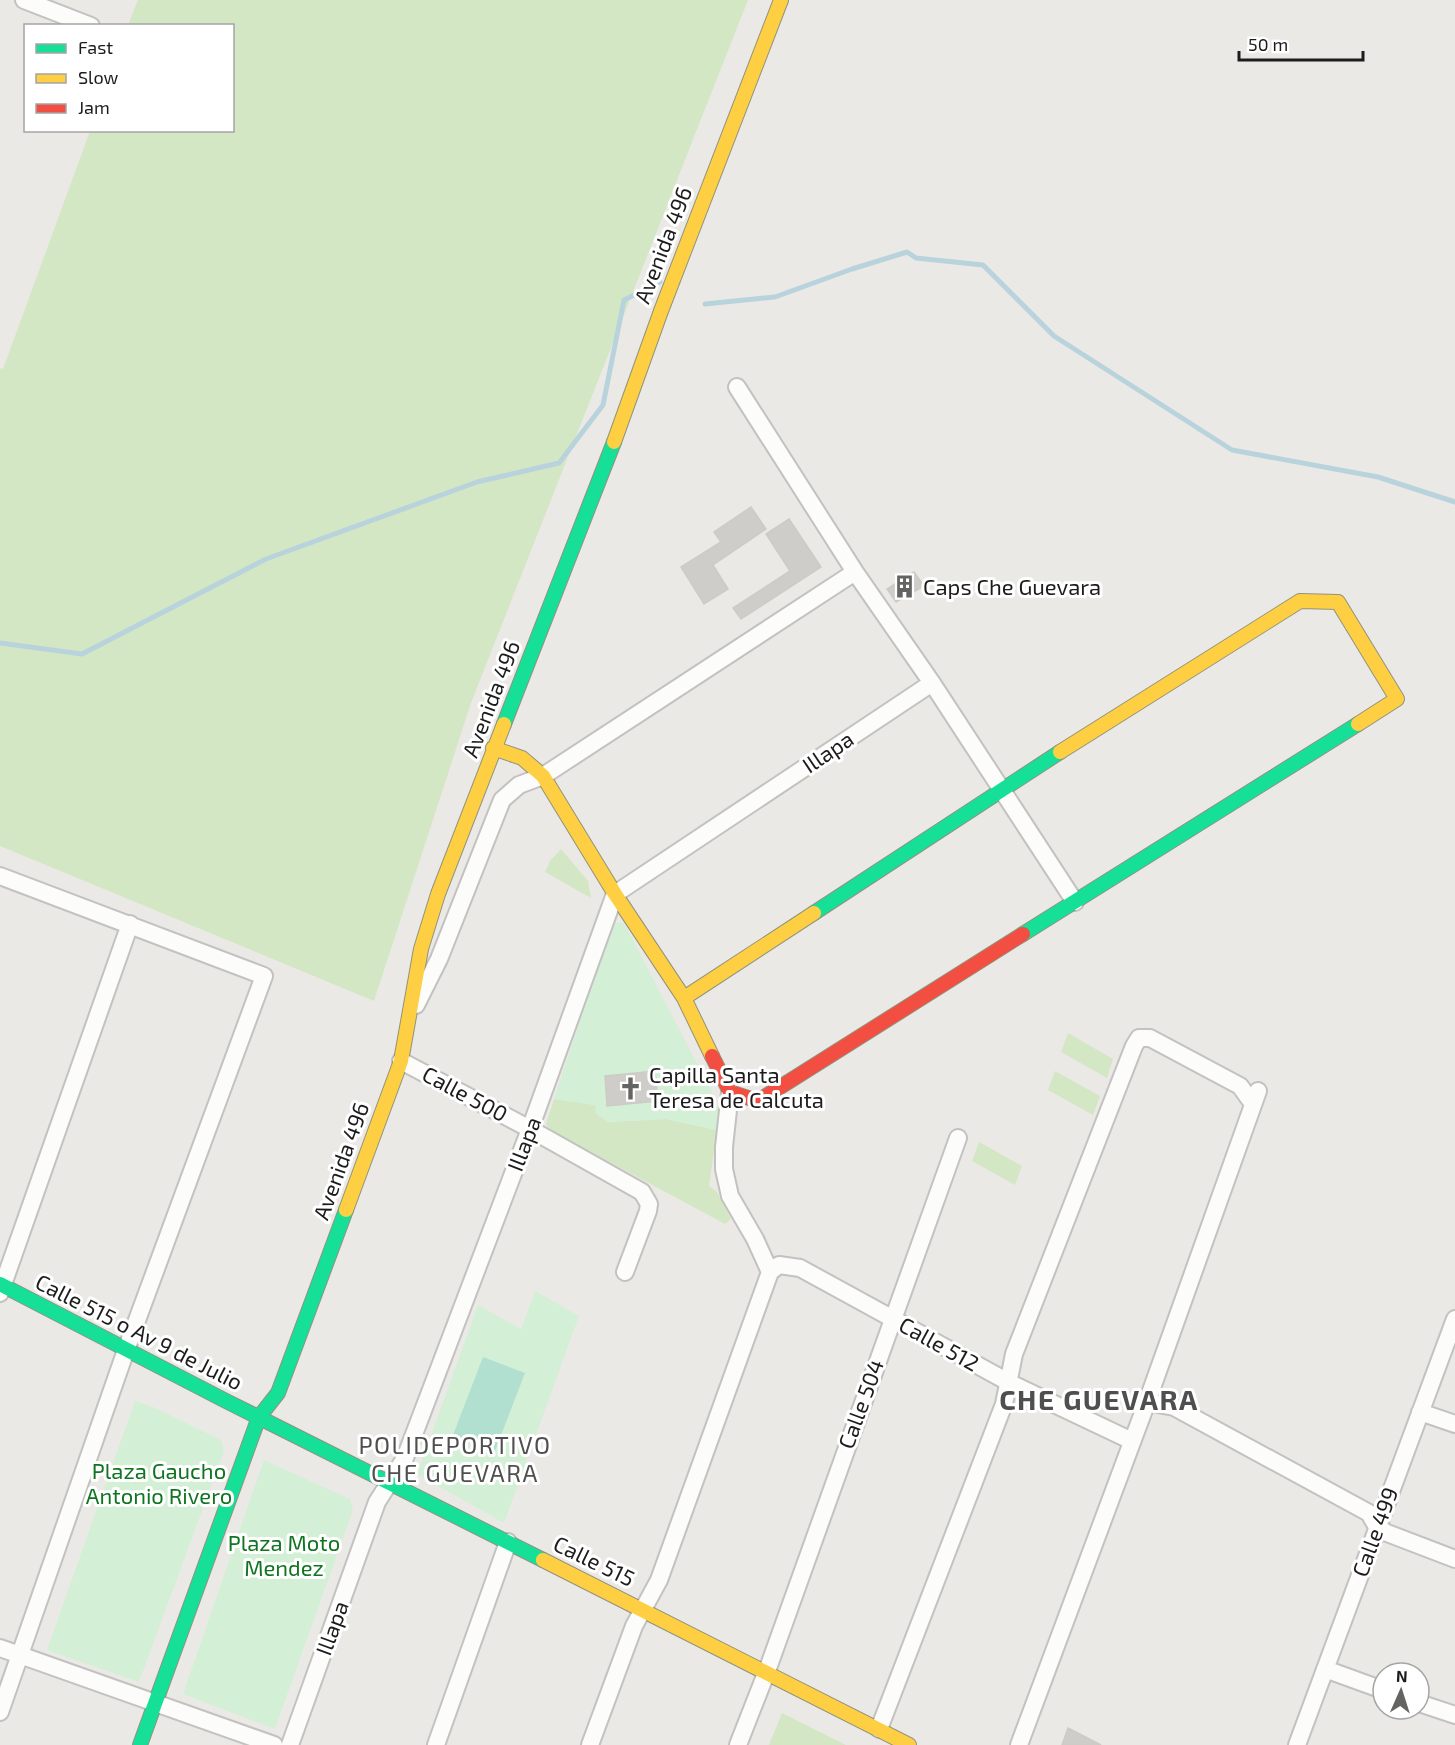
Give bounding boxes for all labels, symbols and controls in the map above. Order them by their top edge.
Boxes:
legend [24,24,234,132]
scale bar [1239,24,1364,62]
text: 50 m [1248,33,1288,55]
text: Fast [78,36,113,58]
text: Slow [78,66,119,88]
text: Jam [78,96,110,118]
street label: Avenida 496 [628,183,696,307]
place label: Caps Che Guevara [923,573,1101,599]
building icon: Caps Che Guevara [892,574,918,600]
street label: Avenida 496 [456,637,524,761]
street label: Illapa [797,725,858,778]
street label: Calle 500 [418,1060,513,1126]
place label: Capilla Santa Teresa de Calcuta [649,1061,824,1112]
church icon: Capilla Santa Teresa de Calcuta [618,1075,644,1101]
street label: Avenida 496 [307,1098,373,1223]
street label: Illapa [501,1113,545,1174]
street label: Calle 515 o Av 9 de Julio [32,1268,247,1395]
street label: Calle 512 [895,1311,984,1376]
street label: Calle 504 [832,1356,888,1452]
district label: CHE GUEVARA [999,1382,1199,1416]
district label: POLIDEPORTIVO CHE GUEVARA [358,1430,552,1487]
park label: Plaza Gaucho Antonio Rivero [86,1457,232,1508]
street label: Calle 499 [1346,1483,1402,1580]
park label: Plaza Moto Mendez [228,1529,340,1580]
street label: Calle 515 [550,1529,639,1591]
street label: Illapa [309,1597,353,1658]
north arrow [1371,1661,1431,1721]
text: N [1396,1666,1408,1685]

